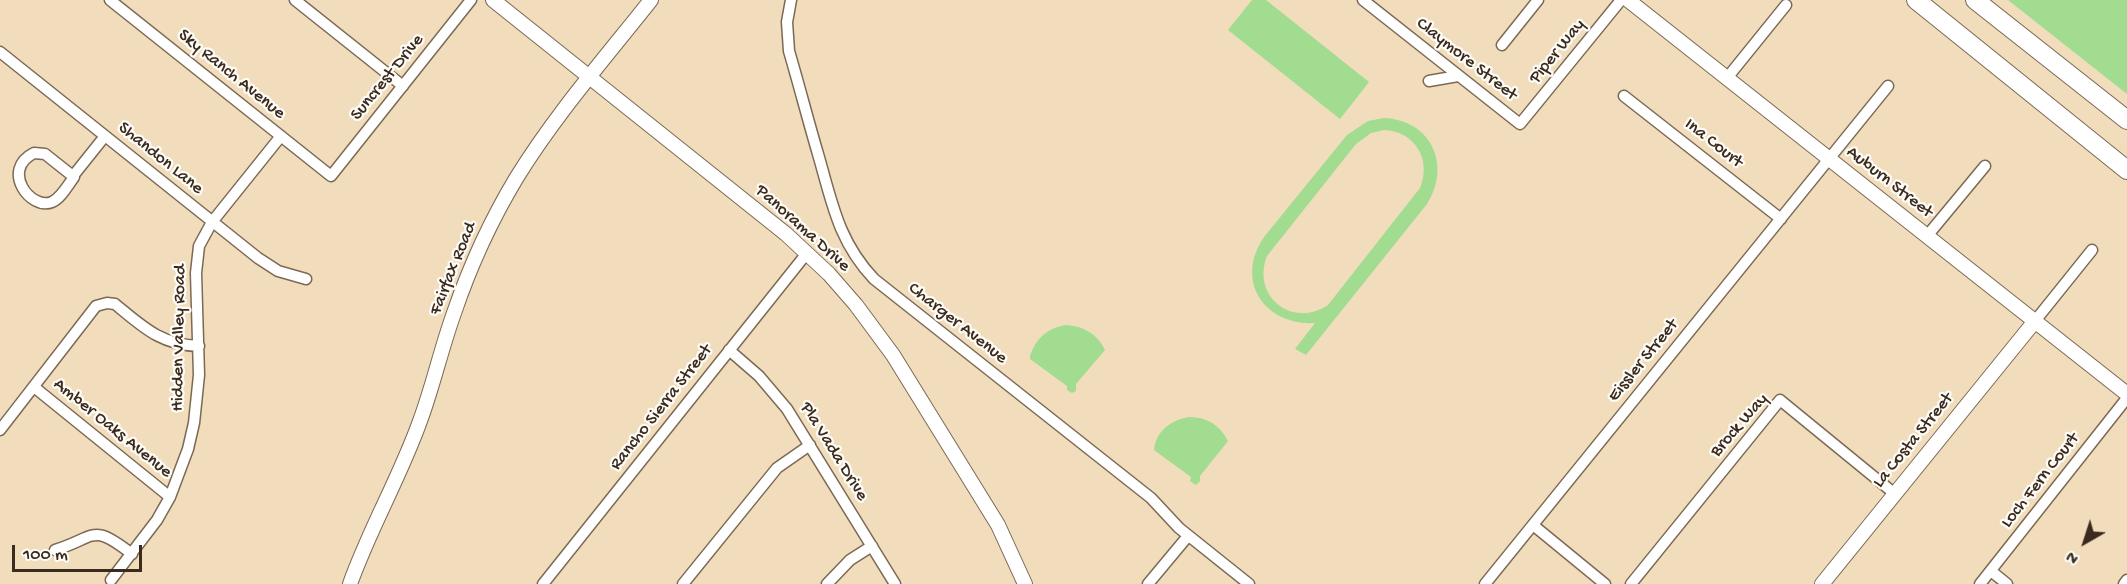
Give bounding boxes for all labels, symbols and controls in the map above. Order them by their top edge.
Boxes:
street label: Claymore Street [1411,14,1521,106]
street label: Piper Way [1525,15,1591,89]
street label: Sky Ranch Avenue [173,25,289,125]
street label: Suncrest Drive [347,31,429,125]
street label: Ina Court [1679,114,1747,174]
street label: Shandon Lane [113,118,207,200]
street label: Auburn Street [1841,142,1937,224]
street label: Panorama Drive [750,181,854,277]
street label: Fairfax Road [426,220,482,318]
street label: Hidden Valley Road [168,264,192,412]
street label: Charger Avenue [903,279,1011,369]
street label: Eissler Street [1604,315,1684,407]
street label: Rancho Sierra Street [606,341,718,475]
street label: Amber Oaks Avenue [48,374,176,484]
street label: La Costa Street [1869,389,1959,493]
street label: Brock Way [1706,390,1774,462]
street label: Pla Vada Drive [794,399,872,505]
street label: Loch Fern Court [1997,429,2085,533]
north arrow [2055,512,2115,572]
scale bar [15,533,146,571]
text: 100 m [23,545,68,566]
text: N [2063,546,2083,567]

